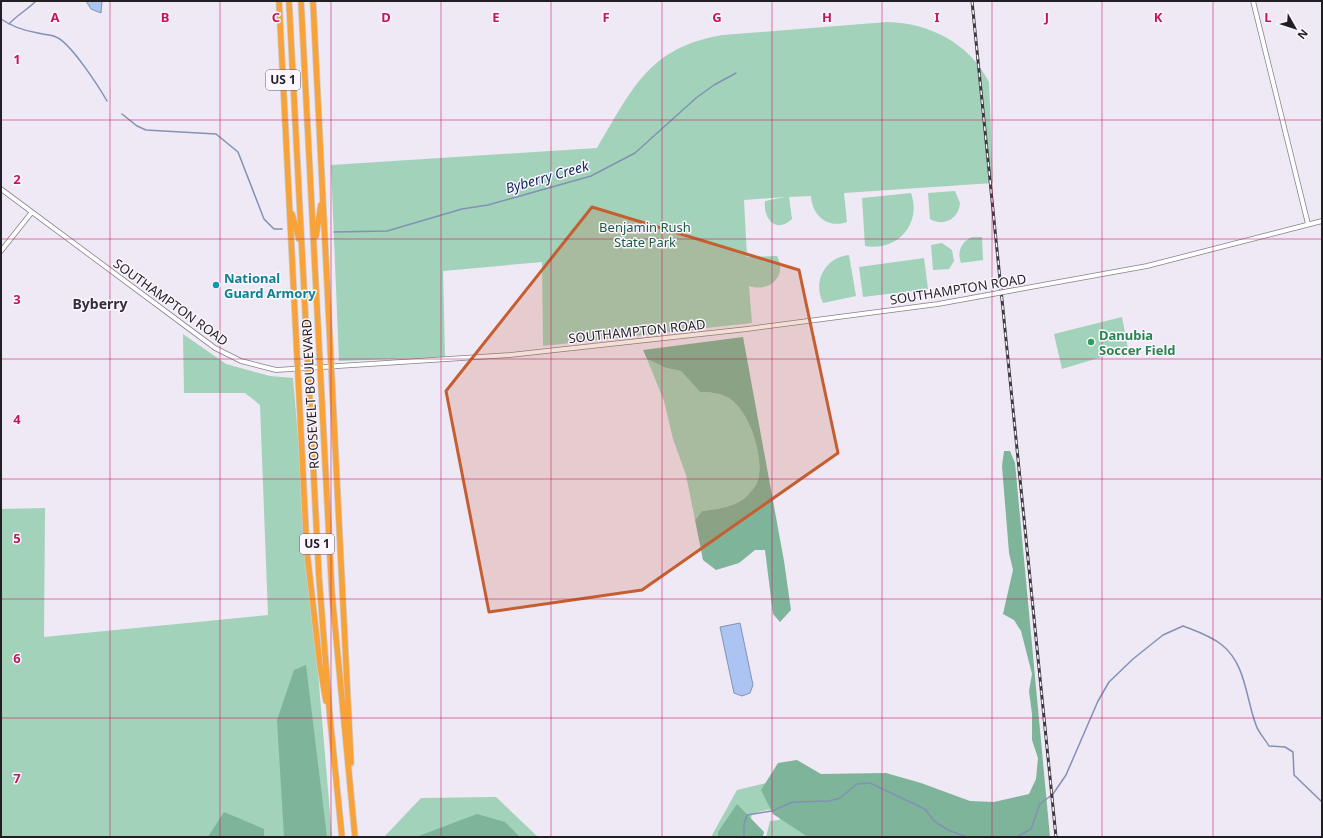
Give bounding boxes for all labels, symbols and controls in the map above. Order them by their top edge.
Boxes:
text: A [51,8,60,26]
text: B [161,8,169,26]
text: C [272,8,280,26]
text: D [381,8,391,26]
text: E [492,8,500,26]
text: F [602,8,610,26]
text: G [712,8,722,26]
text: H [822,8,832,26]
text: I [934,8,940,26]
text: J [1044,8,1049,26]
text: K [1154,8,1163,26]
text: L [1264,8,1272,26]
north arrow [1275,8,1315,48]
text: N [1295,26,1312,43]
text: 1 [13,50,21,68]
road number: US 1 [266,70,300,90]
water label: Byberry Creek [503,155,592,197]
text: 2 [13,170,21,188]
park label: Benjamin Rush State Park [599,218,691,251]
street label: SOUTHAMPTON ROAD [110,254,232,350]
place label: National Guard Armory [224,269,316,302]
street label: SOUTHAMPTON ROAD [889,269,1027,309]
marker: National Guard Armory [211,280,221,290]
text: 3 [13,290,21,308]
district label: Byberry [72,294,128,313]
street label: SOUTHAMPTON ROAD [568,315,706,347]
street label: ROOSEVELT BOULEVARD [297,318,323,470]
place label: Danubia Soccer Field [1099,326,1176,359]
marker: Danubia Soccer Field [1086,337,1096,347]
text: 4 [13,410,21,428]
text: 5 [13,529,21,547]
road number: US 1 [300,534,334,554]
text: 6 [13,649,21,667]
text: 7 [13,769,21,787]

